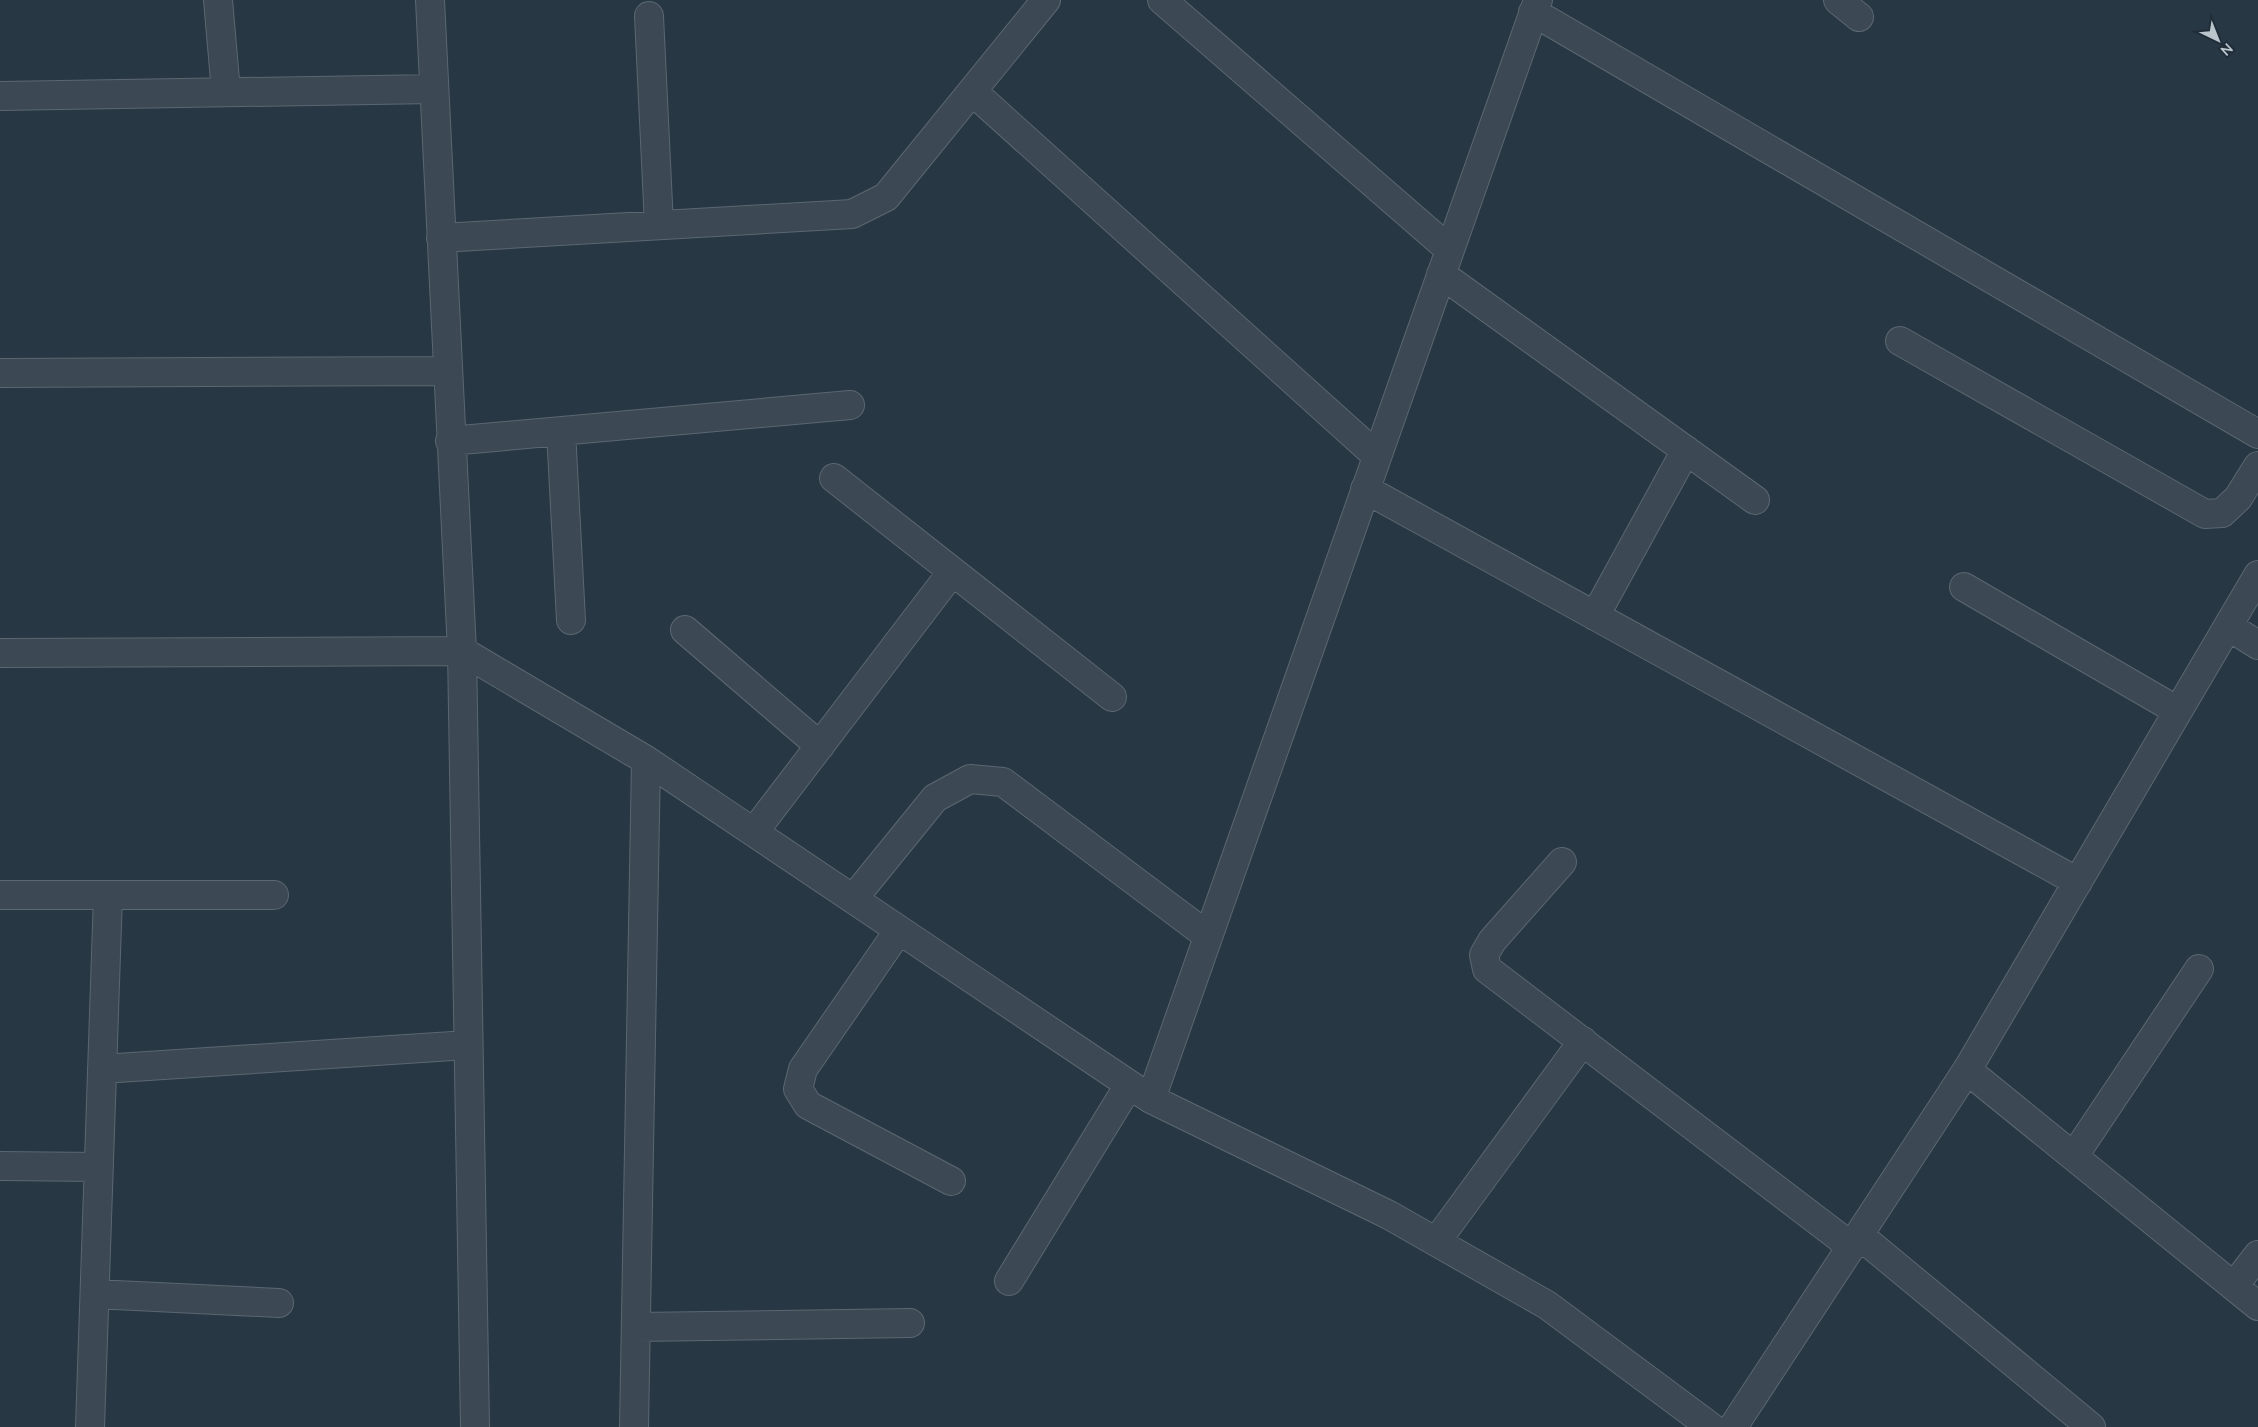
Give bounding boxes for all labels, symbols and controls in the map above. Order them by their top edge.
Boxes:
north arrow [2193,15,2243,65]
text: N [2217,39,2237,60]

